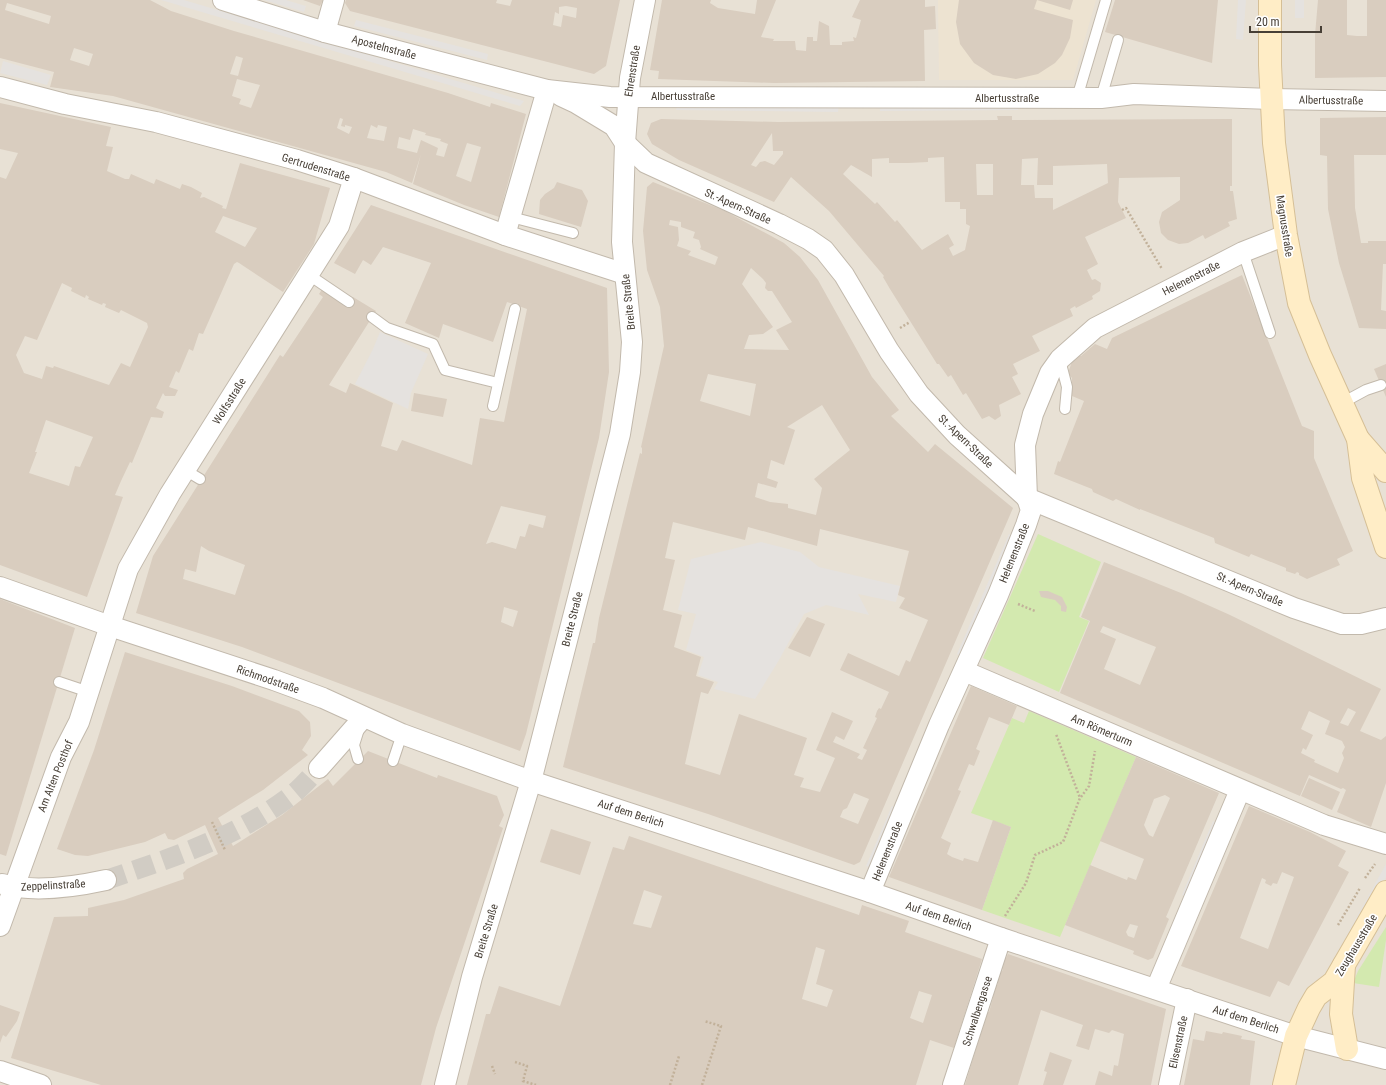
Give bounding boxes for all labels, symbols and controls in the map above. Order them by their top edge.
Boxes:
scale bar [1250,8,1321,34]
text: 20 m [1256,15,1280,29]
street label: Apostelnstraße [350,33,418,62]
street label: Ehrenstraße [622,44,643,98]
street label: Albertusstraße [651,90,715,103]
street label: Albertusstraße [975,92,1039,105]
street label: Albertusstraße [1299,93,1363,108]
street label: Gertrudenstraße [280,151,352,184]
street label: St.-Apern-Straße [703,186,773,227]
street label: Magnusstraße [1273,194,1296,258]
street label: Helenenstraße [1160,258,1222,299]
street label: Breite Straße [619,273,638,331]
street label: Wolfsstraße [210,376,249,427]
street label: St.-Apern-Straße [936,412,996,471]
street label: Helenenstraße [997,522,1032,585]
street label: St.-Apern-Straße [1215,570,1285,609]
street label: Breite Straße [559,590,586,648]
street label: Richmodstraße [235,663,301,696]
street label: Am Römerturm [1069,712,1135,749]
street label: Am Alten Posthof [35,738,76,814]
street label: Auf dem Berlich [596,797,666,830]
street label: Helenenstraße [870,820,905,883]
street label: Zeppelinstraße [20,877,86,894]
street label: Auf dem Berlich [904,899,974,934]
street label: Breite Straße [472,902,501,960]
street label: Zeughausstraße [1333,912,1380,979]
street label: Schwalbengasse [960,975,995,1048]
street label: Auf dem Berlich [1211,1003,1281,1036]
street label: Elisenstraße [1167,1015,1190,1070]

